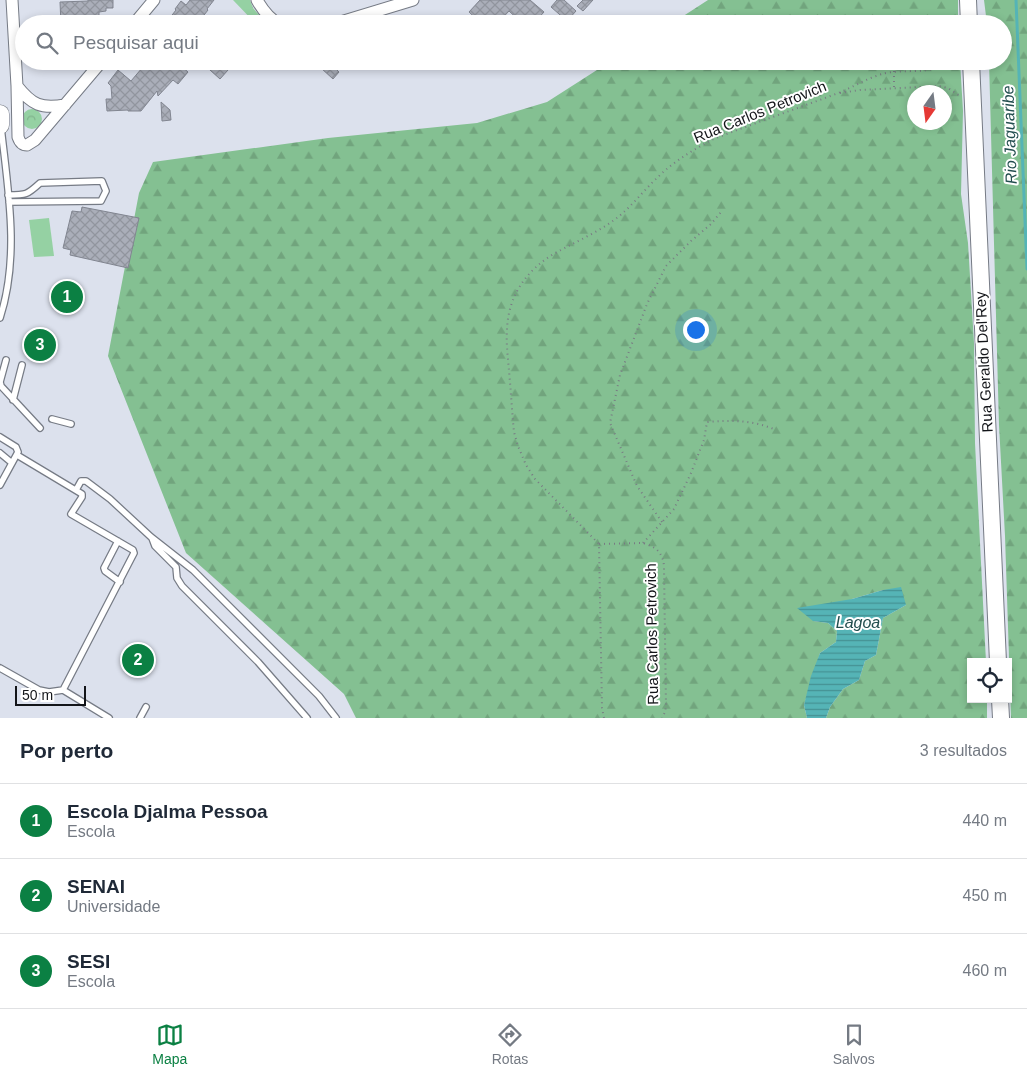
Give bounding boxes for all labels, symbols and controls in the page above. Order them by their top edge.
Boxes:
search box [15,15,1012,70]
icon: search [33,29,61,57]
text: Pesquisar aqui [73,32,199,53]
street label: Rua Carlos Petrovich [691,77,829,146]
north arrow [907,85,952,130]
water label: Rio Jaguaribe [999,85,1020,185]
pin: 1 [51,278,83,316]
street label: Rua Geraldo Del'Rey [971,291,996,433]
your location [683,317,709,343]
pin: 3 [24,326,56,364]
street label: Rua Carlos Petrovich [642,563,661,705]
water label: Lagoa [836,614,880,631]
pin: 2 [122,641,154,679]
map controls [967,658,1012,703]
button: locate [967,658,1012,703]
scale bar [15,683,86,706]
text: 50 m [22,687,53,703]
text: Por perto [20,739,113,762]
text: 3 resultados [920,742,1007,759]
text: Escola Djalma Pessoa [67,801,268,822]
text: 1 [32,812,40,829]
text: 440 m [963,812,1007,829]
text: Escola [67,823,115,840]
text: SENAI [67,876,125,897]
text: 2 [32,887,40,904]
text: 450 m [963,887,1007,904]
text: Universidade [67,898,160,915]
text: SESI [67,951,110,972]
text: 3 [32,962,40,979]
text: 460 m [963,962,1007,979]
text: Escola [67,973,115,990]
tab: Mapa [152,1021,187,1067]
tab: Rotas [492,1021,528,1067]
tab: Salvos [833,1021,875,1067]

